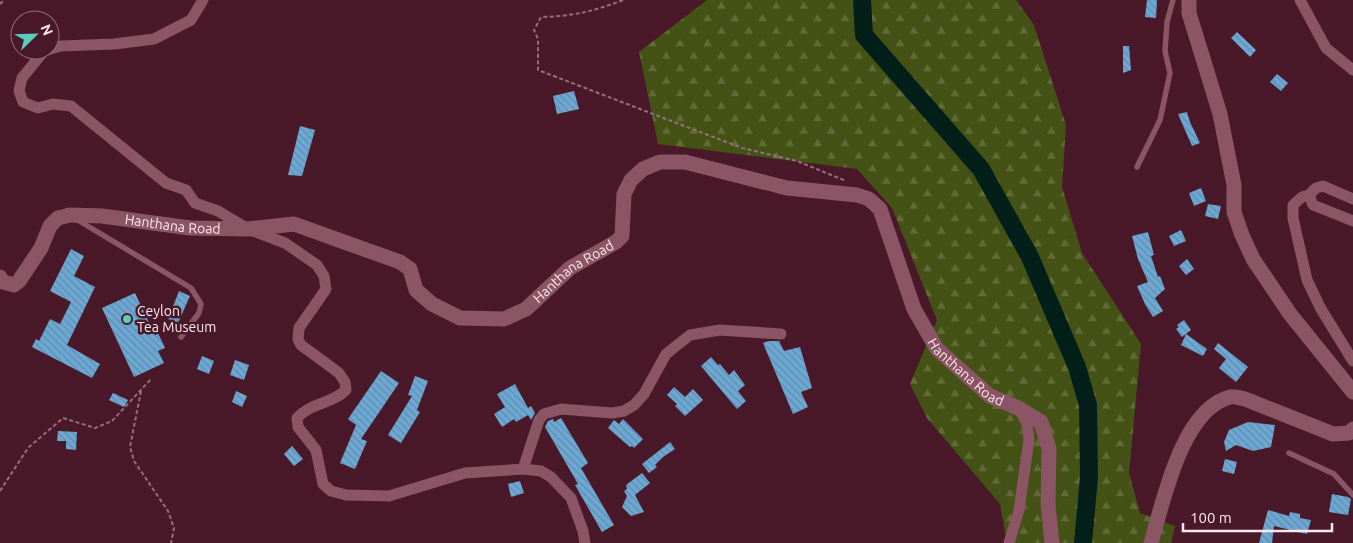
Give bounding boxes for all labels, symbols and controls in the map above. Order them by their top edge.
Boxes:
north arrow [10,10,60,60]
text: N [38,22,56,38]
street label: Hanthana Road [124,211,221,237]
street label: Hanthana Road [530,237,616,306]
place label: Ceylon Tea Museum [137,303,216,335]
marker: Ceylon Tea Museum [121,313,133,325]
street label: Hanthana Road [924,335,1006,409]
scale bar [1183,500,1332,532]
text: 100 m [1190,509,1232,526]

